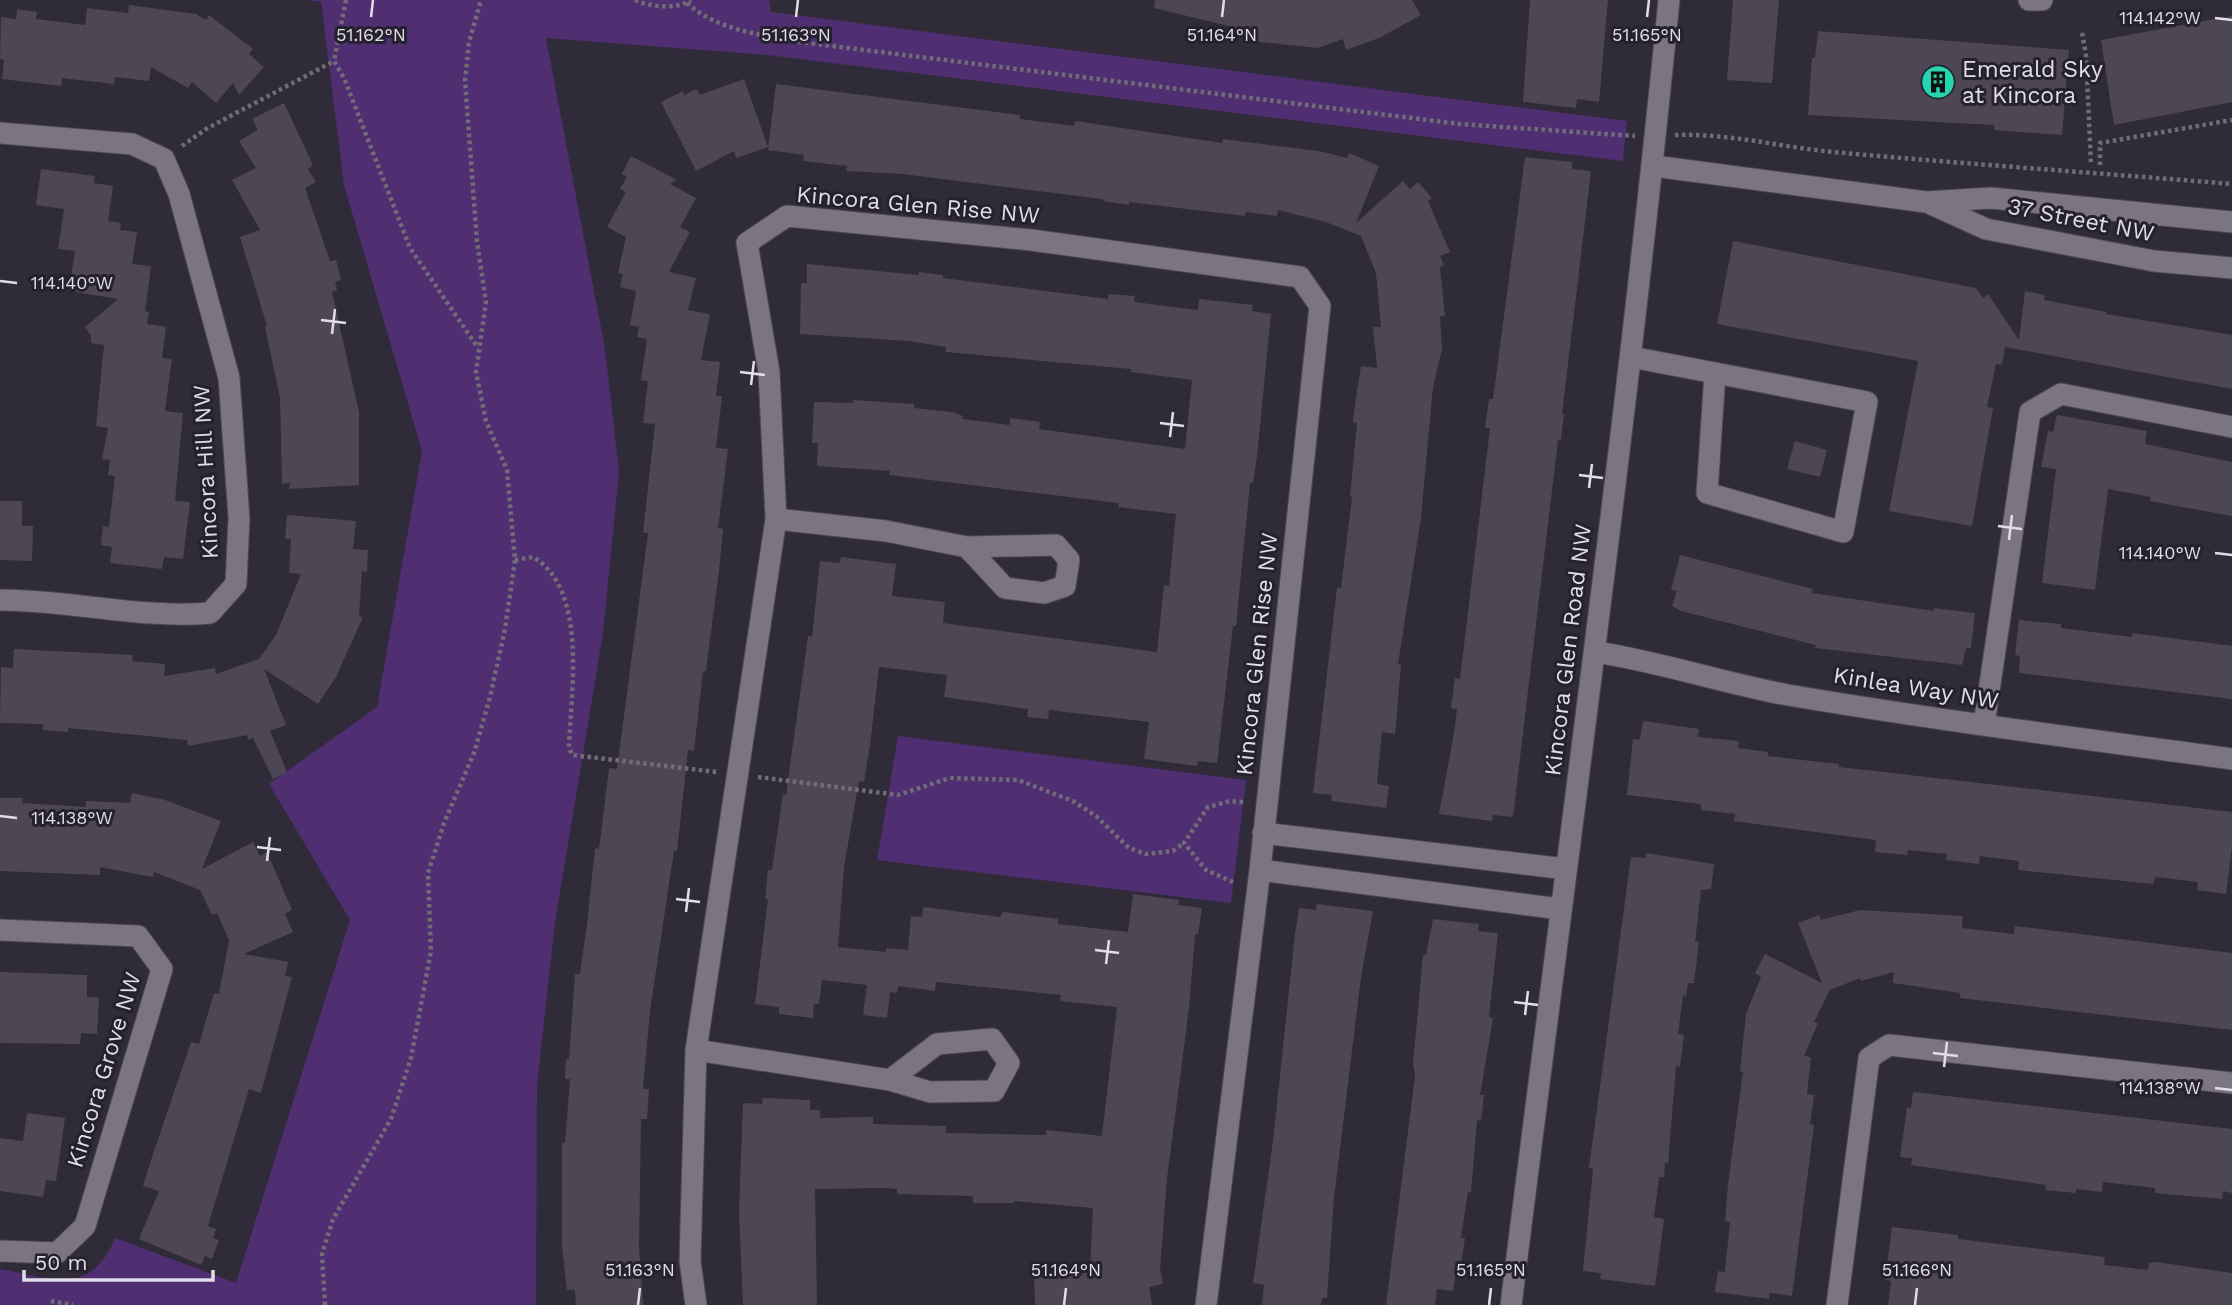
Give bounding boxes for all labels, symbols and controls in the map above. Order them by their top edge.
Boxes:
text: 114.142°W [2119,7,2201,28]
text: 51.162°N [336,24,406,45]
text: 51.163°N [761,24,831,45]
text: 51.164°N [1187,24,1257,45]
text: 51.165°N [1612,24,1682,45]
place label: Emerald Sky at Kincora [1962,56,2103,109]
building icon: Emerald Sky at Kincora [1919,63,1957,101]
street label: Kincora Glen Rise NW [795,181,1041,229]
street label: 37 Street NW [2005,193,2157,247]
text: 114.140°W [31,272,113,293]
street label: Kincora Hill NW [188,384,224,560]
street label: Kincora Glen Road NW [1539,523,1597,777]
street label: Kincora Glen Rise NW [1231,531,1283,777]
text: 114.140°W [2119,542,2201,563]
street label: Kinlea Way NW [1831,662,2001,714]
text: 114.138°W [31,807,113,828]
street label: Kincora Grove NW [61,969,147,1171]
text: 114.138°W [2119,1077,2201,1098]
scale bar [24,1238,214,1282]
text: 50 m [35,1250,87,1275]
text: 51.163°N [605,1259,675,1280]
text: 51.164°N [1031,1259,1101,1280]
text: 51.165°N [1456,1259,1526,1280]
text: 51.166°N [1882,1259,1952,1280]

